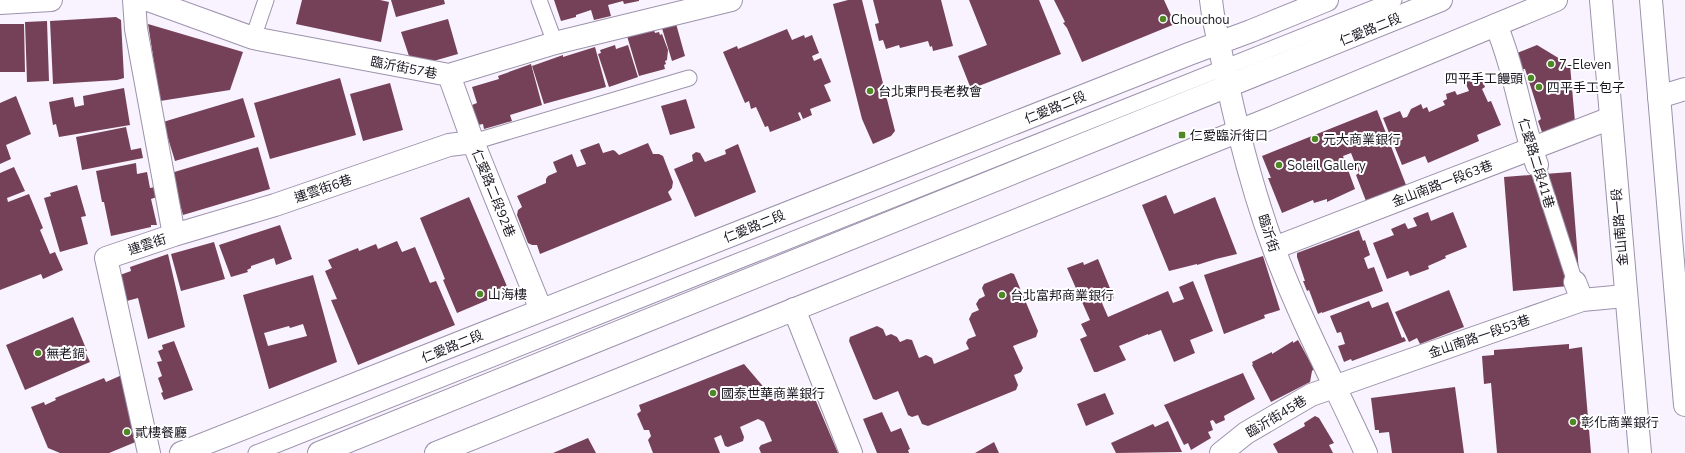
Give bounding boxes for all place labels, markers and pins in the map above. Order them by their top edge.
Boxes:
place label: Chouchou [1171,11,1230,29]
marker: Chouchou [1158,14,1168,24]
place label: 7-Eleven [1559,56,1611,74]
marker: 7-Eleven [1546,59,1556,69]
place label: 四平手工饅頭 [1445,70,1523,88]
marker: 四平手工饅頭 [1526,73,1536,83]
place label: 四平手工包子 [1547,79,1625,97]
marker: 四平手工包子 [1534,82,1544,92]
place label: 台北東門長老教會 [878,83,982,101]
marker: 台北東門長老教會 [865,86,875,96]
place label: 仁愛臨沂街口 [1190,127,1268,145]
marker: 仁愛臨沂街口 [1177,130,1187,140]
place label: 元大商業銀行 [1323,131,1401,149]
marker: 元大商業銀行 [1310,134,1320,144]
place label: Soleil Gallery [1287,157,1366,175]
marker: Soleil Gallery [1274,160,1284,170]
place label: 山海樓 [488,286,527,304]
place label: 台北富邦商業銀行 [1010,287,1114,305]
marker: 山海樓 [475,289,485,299]
marker: 台北富邦商業銀行 [997,290,1007,300]
place label: 無老鍋 [46,345,85,363]
marker: 無老鍋 [33,348,43,358]
place label: 國泰世華商業銀行 [721,385,825,403]
marker: 國泰世華商業銀行 [708,388,718,398]
place label: 彰化商業銀行 [1581,414,1659,432]
marker: 彰化商業銀行 [1568,417,1578,427]
place label: 貳樓餐廳 [135,424,187,442]
marker: 貳樓餐廳 [122,427,132,437]

